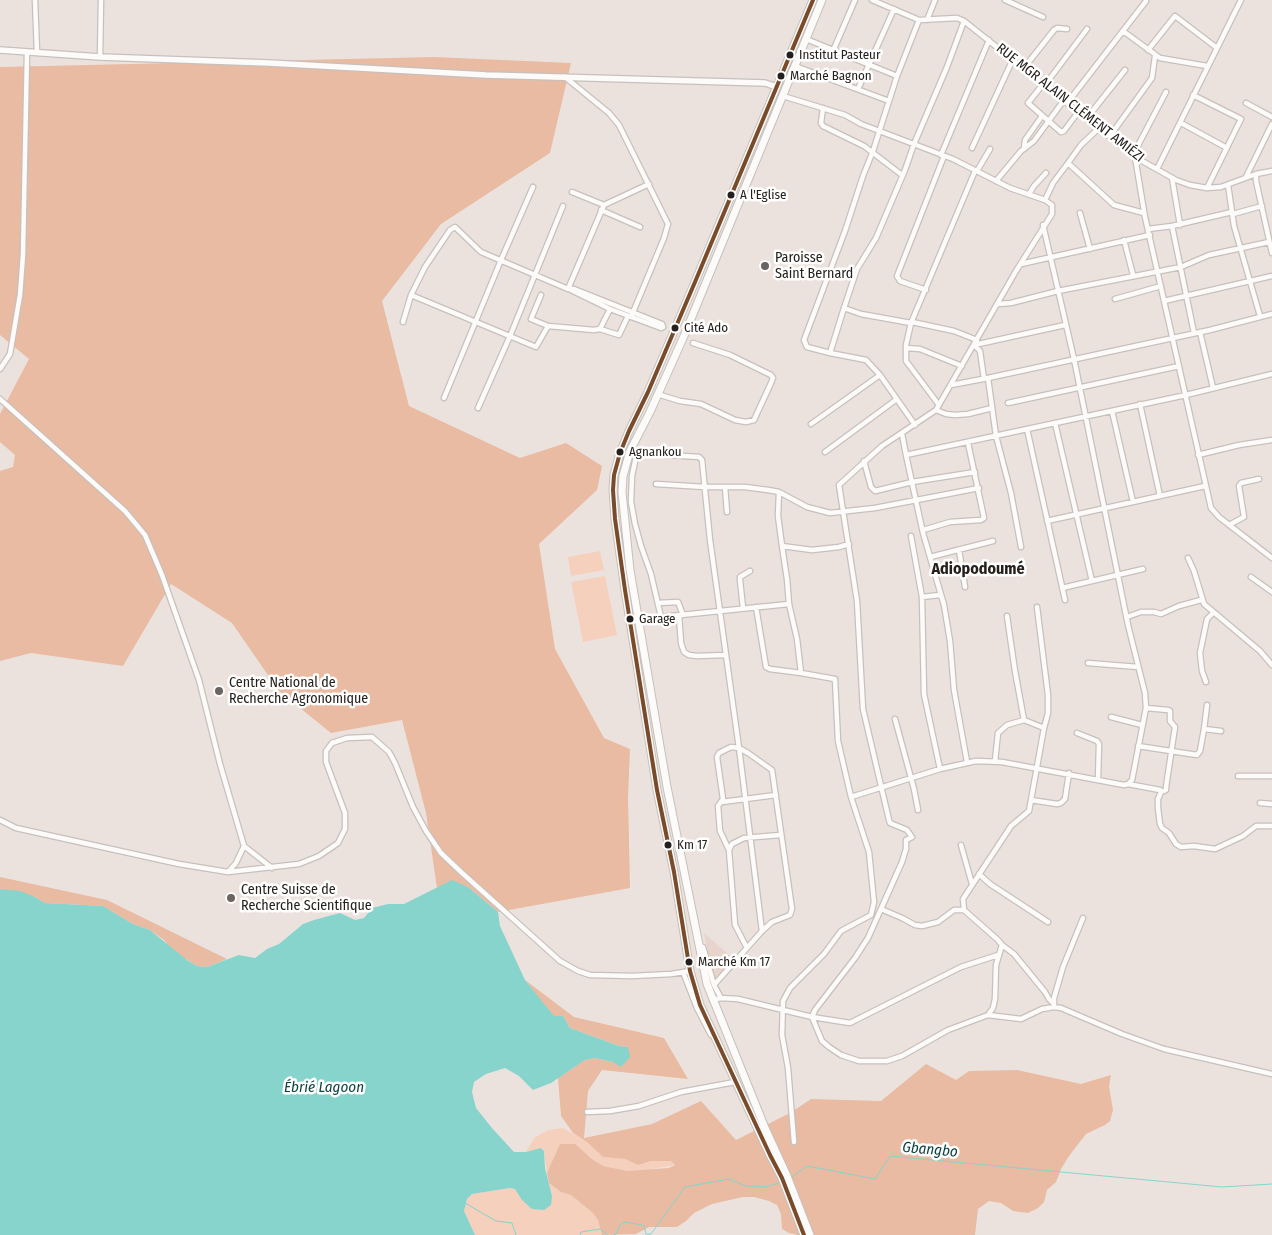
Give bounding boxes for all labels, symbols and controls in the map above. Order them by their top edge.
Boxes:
street label: RUE MGR ALAIN CLÉMENT AMIÉZI [993,40,1147,166]
place label: Institut Pasteur [799,47,880,63]
marker: Institut Pasteur [785,50,795,60]
place label: Marché Bagnon [790,68,872,84]
marker: Marché Bagnon [776,71,786,81]
place label: A l'Eglise [740,187,786,203]
marker: A l'Eglise [726,190,736,200]
place label: Paroisse Saint Bernard [775,250,853,282]
marker: Paroisse Saint Bernard [759,260,771,272]
place label: Cité Ado [684,320,728,336]
marker: Cité Ado [670,323,680,333]
place label: Agnankou [629,444,682,460]
marker: Agnankou [615,447,625,457]
district label: Adiopodoumé [931,560,1025,580]
place label: Garage [639,611,676,627]
marker: Garage [625,614,635,624]
place label: Centre National de Recherche Agronomique [229,675,368,708]
marker: Centre National de Recherche Agronomique [213,685,225,697]
place label: Km 17 [677,837,707,853]
marker: Km 17 [663,840,673,850]
place label: Centre Suisse de Recherche Scientifique [241,882,372,914]
marker: Centre Suisse de Recherche Scientifique [225,892,237,904]
place label: Marché Km 17 [698,954,770,970]
marker: Marché Km 17 [684,957,694,967]
water label: Ébrié Lagoon [284,1079,364,1097]
water label: Gbangbo [901,1139,959,1161]

